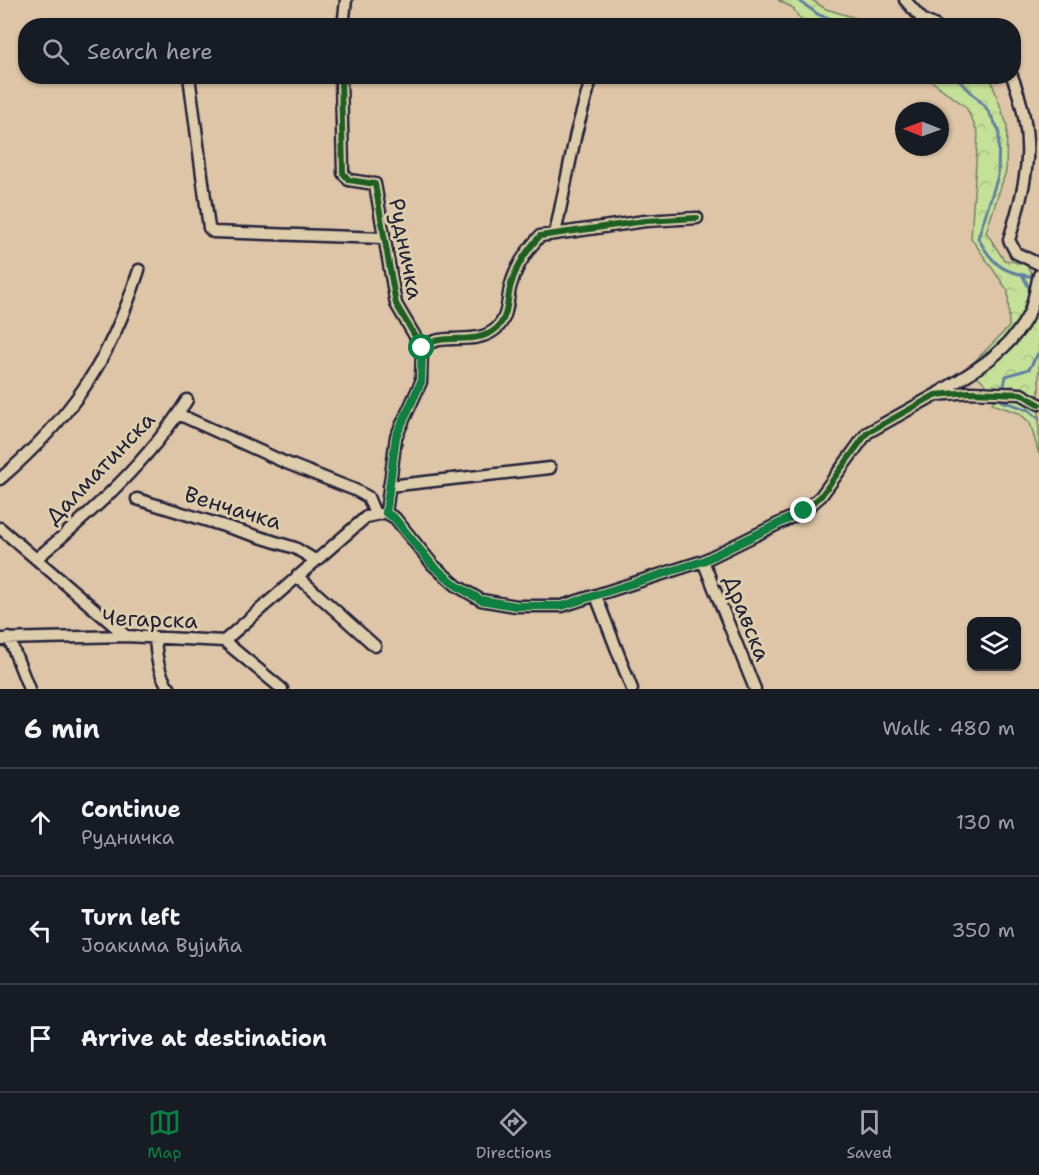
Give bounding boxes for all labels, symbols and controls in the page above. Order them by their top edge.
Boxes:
search box [18,18,1021,84]
icon: search [39,35,72,68]
text: Search here [87,37,213,66]
north arrow [895,102,949,156]
street label: Рудничка [382,196,430,302]
route start [408,334,434,360]
street label: Далматинска [39,405,161,531]
street label: Венчачка [181,480,285,537]
route end [790,497,816,523]
street label: Дравска [717,571,777,666]
street label: Чегарска [102,603,199,635]
map controls [967,617,1021,671]
button: layers [967,617,1021,671]
text: 6 min [24,711,100,746]
text: Walk · 480 m [882,715,1015,741]
text: Continue [81,795,181,824]
icon: ahead [24,806,57,839]
text: 130 m [956,809,1015,835]
text: Рудничка [81,824,174,850]
text: Turn left [81,903,180,932]
icon: left [24,914,57,947]
text: 350 m [951,917,1015,943]
text: Јоакима Вујића [81,932,242,958]
icon: arrive [24,1022,57,1055]
text: Arrive at destination [81,1024,327,1053]
tab: Map [147,1106,181,1163]
tab: Directions [476,1106,552,1163]
tab: Saved [846,1106,892,1163]

